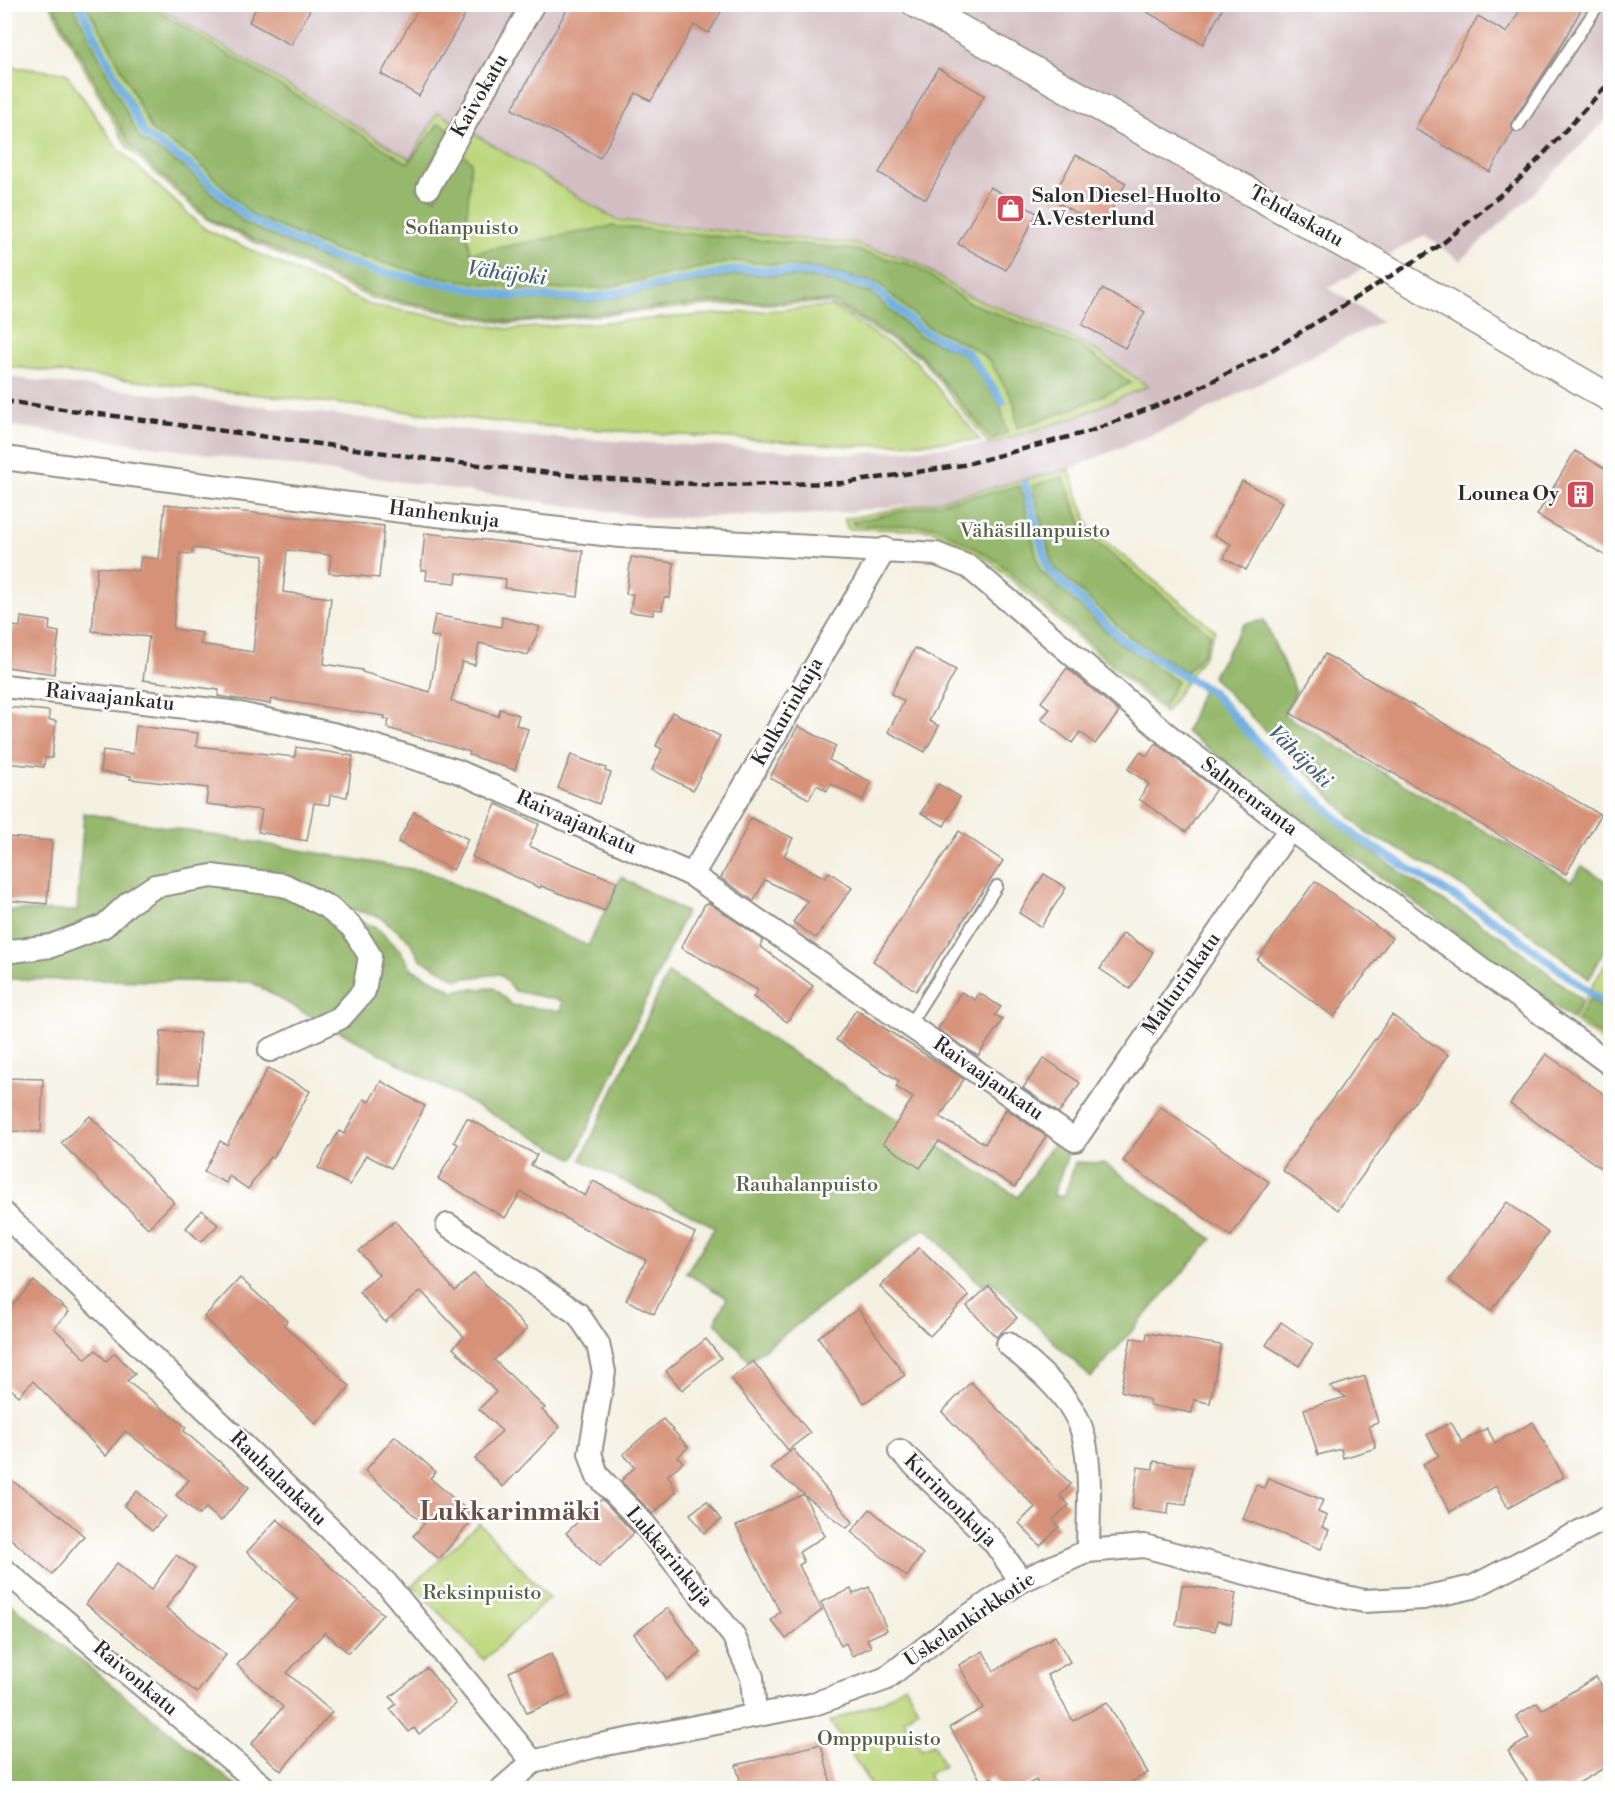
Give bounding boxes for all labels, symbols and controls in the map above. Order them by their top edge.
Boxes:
street label: Kaivokatu [446,49,514,142]
street label: Tehdaskatu [1244,181,1348,253]
place label: Salon Diesel-Huolto A.Vesterlund [1031,184,1221,232]
shop icon: Salon Diesel-Huolto A.Vesterlund [995,192,1027,224]
park label: Sofianpuisto [405,216,519,241]
water label: Vähäjoki [466,256,548,292]
building icon: Lounea Oy [1564,478,1596,510]
place label: Lounea Oy [1458,482,1560,507]
street label: Hanhenkuja [387,496,502,534]
park label: Vähäsillanpuisto [959,519,1110,544]
street label: Kulkurinkuja [747,652,830,771]
street label: Raivaajankatu [44,679,176,717]
water label: Vähäjoki [1262,720,1338,794]
street label: Salmenranta [1195,752,1303,842]
street label: Raivaajankatu [512,785,641,861]
street label: Malturinkatu [1138,927,1227,1040]
street label: Raivaajankatu [928,1032,1049,1127]
park label: Rauhalanpuisto [736,1173,878,1198]
street label: Rauhalankatu [224,1426,332,1532]
street label: Kurimonkuja [898,1449,1003,1554]
district label: Lukkarinmäki [420,1496,600,1528]
street label: Lukkarinkuja [620,1502,719,1613]
street label: Uskelankirkkotie [900,1567,1040,1673]
park label: Reksinpuisto [423,1581,541,1606]
street label: Raivonkatu [87,1636,183,1722]
park label: Omppupuisto [817,1727,941,1752]

